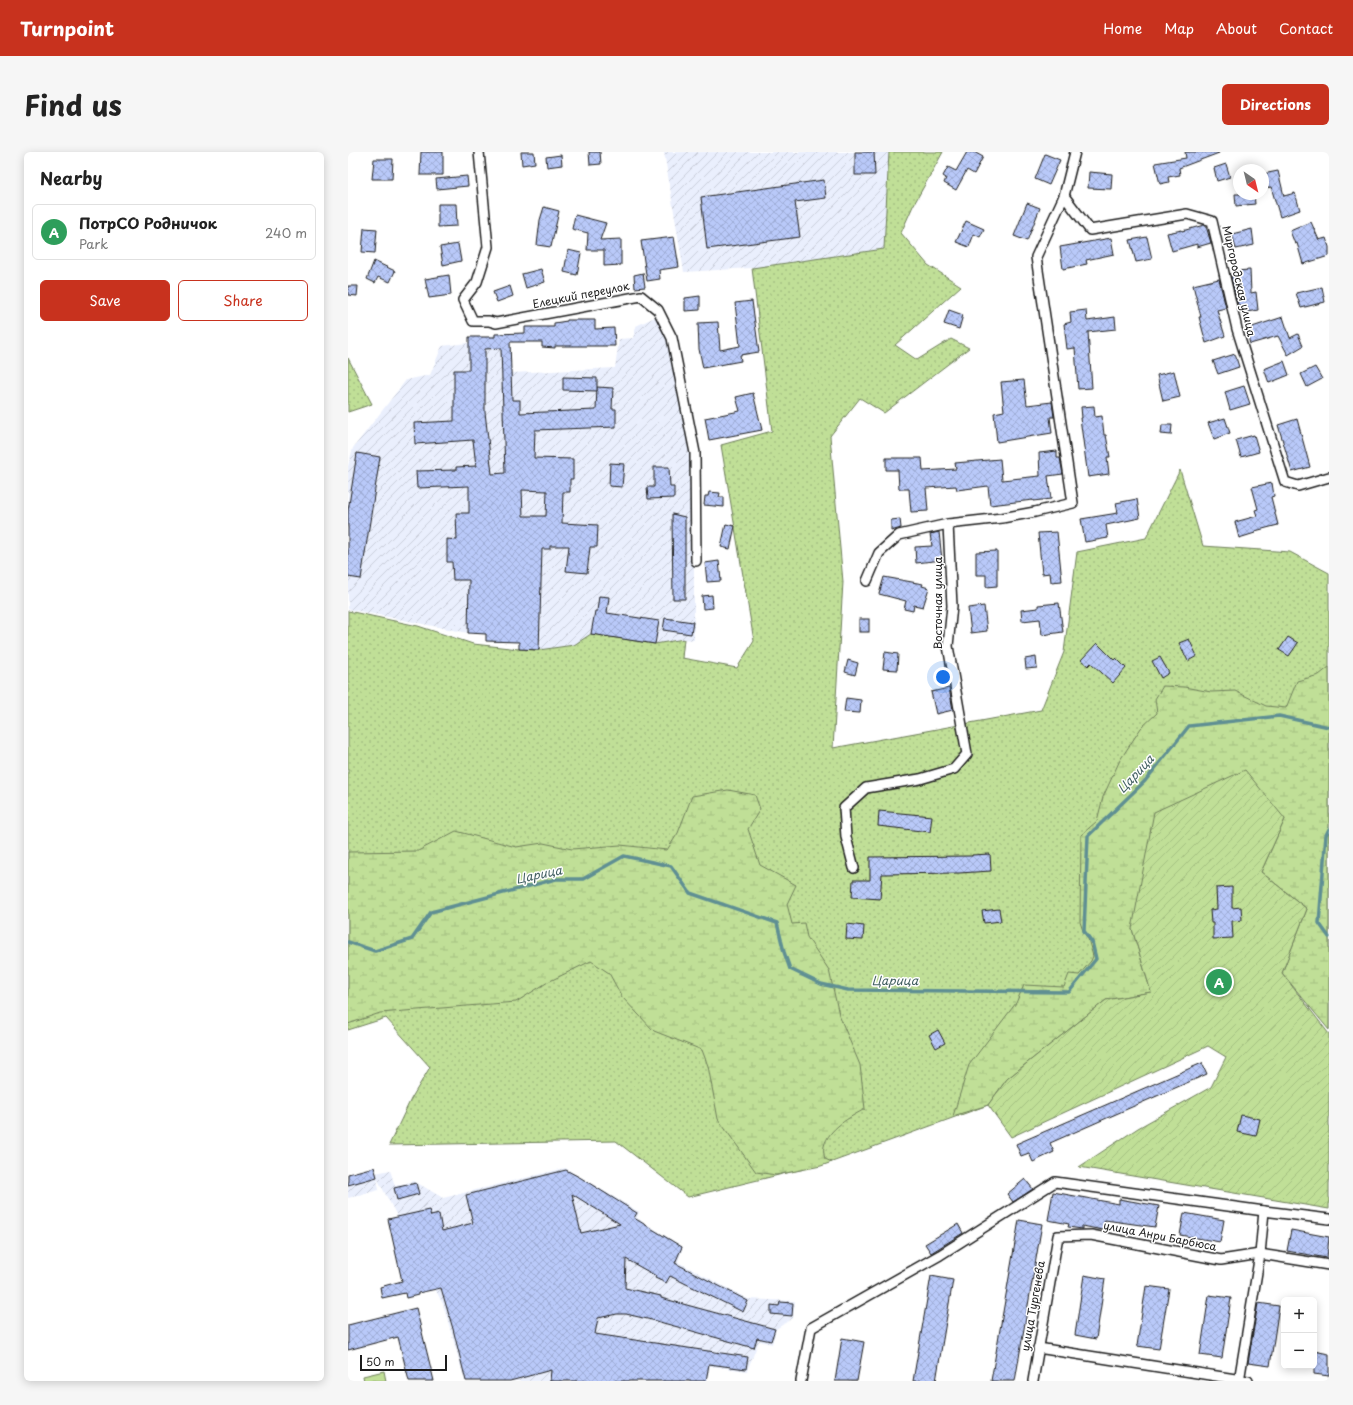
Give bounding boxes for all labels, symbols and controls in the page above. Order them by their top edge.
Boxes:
text: Turnpoint [20,14,114,42]
text: Home [1103,18,1142,39]
text: Map [1164,18,1194,39]
text: About [1216,18,1257,39]
text: Contact [1279,18,1333,39]
text: Find us [24,83,122,126]
button: Directions [1222,84,1329,125]
north arrow [1233,164,1269,200]
text: Nearby [40,165,102,191]
text: ПотрСО Родничок [79,211,217,234]
text: A [49,223,59,242]
text: 240 m [265,223,307,242]
street label: Миргородская улица [1218,224,1261,338]
text: Park [79,234,108,253]
street label: Елецкий переулок [531,277,631,312]
button: Save [40,280,170,321]
button: Share [178,280,308,321]
street label: Восточная улица [929,556,946,649]
your location [933,667,953,687]
water label: Царица [1113,750,1158,796]
water label: Царица [514,860,564,888]
pin: A [1206,967,1232,997]
water label: Царица [872,971,919,989]
street label: улица Анри Барбюса [1102,1216,1218,1255]
street label: улица Тургенева [1016,1259,1049,1353]
map controls [1281,1297,1317,1369]
button: + [1281,1297,1317,1333]
button: − [1281,1333,1317,1369]
scale bar [360,1353,447,1372]
text: 50 m [366,1353,395,1370]

